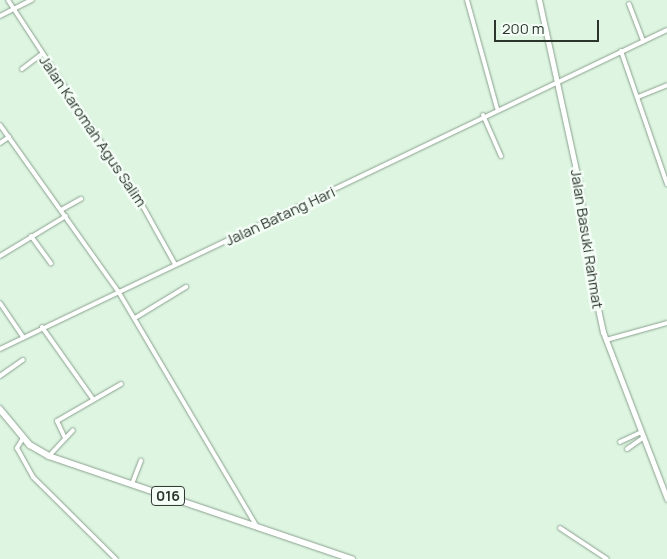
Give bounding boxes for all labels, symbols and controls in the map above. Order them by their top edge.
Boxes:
scale bar [497,10,602,42]
text: 200 m [502,18,545,39]
street label: Jalan Karomah Agus Salim [36,52,150,210]
street label: Jalan Basuki Rahmat [567,168,607,310]
street label: Jalan Batang Hari [222,183,338,249]
road number: 016 [150,484,186,508]

